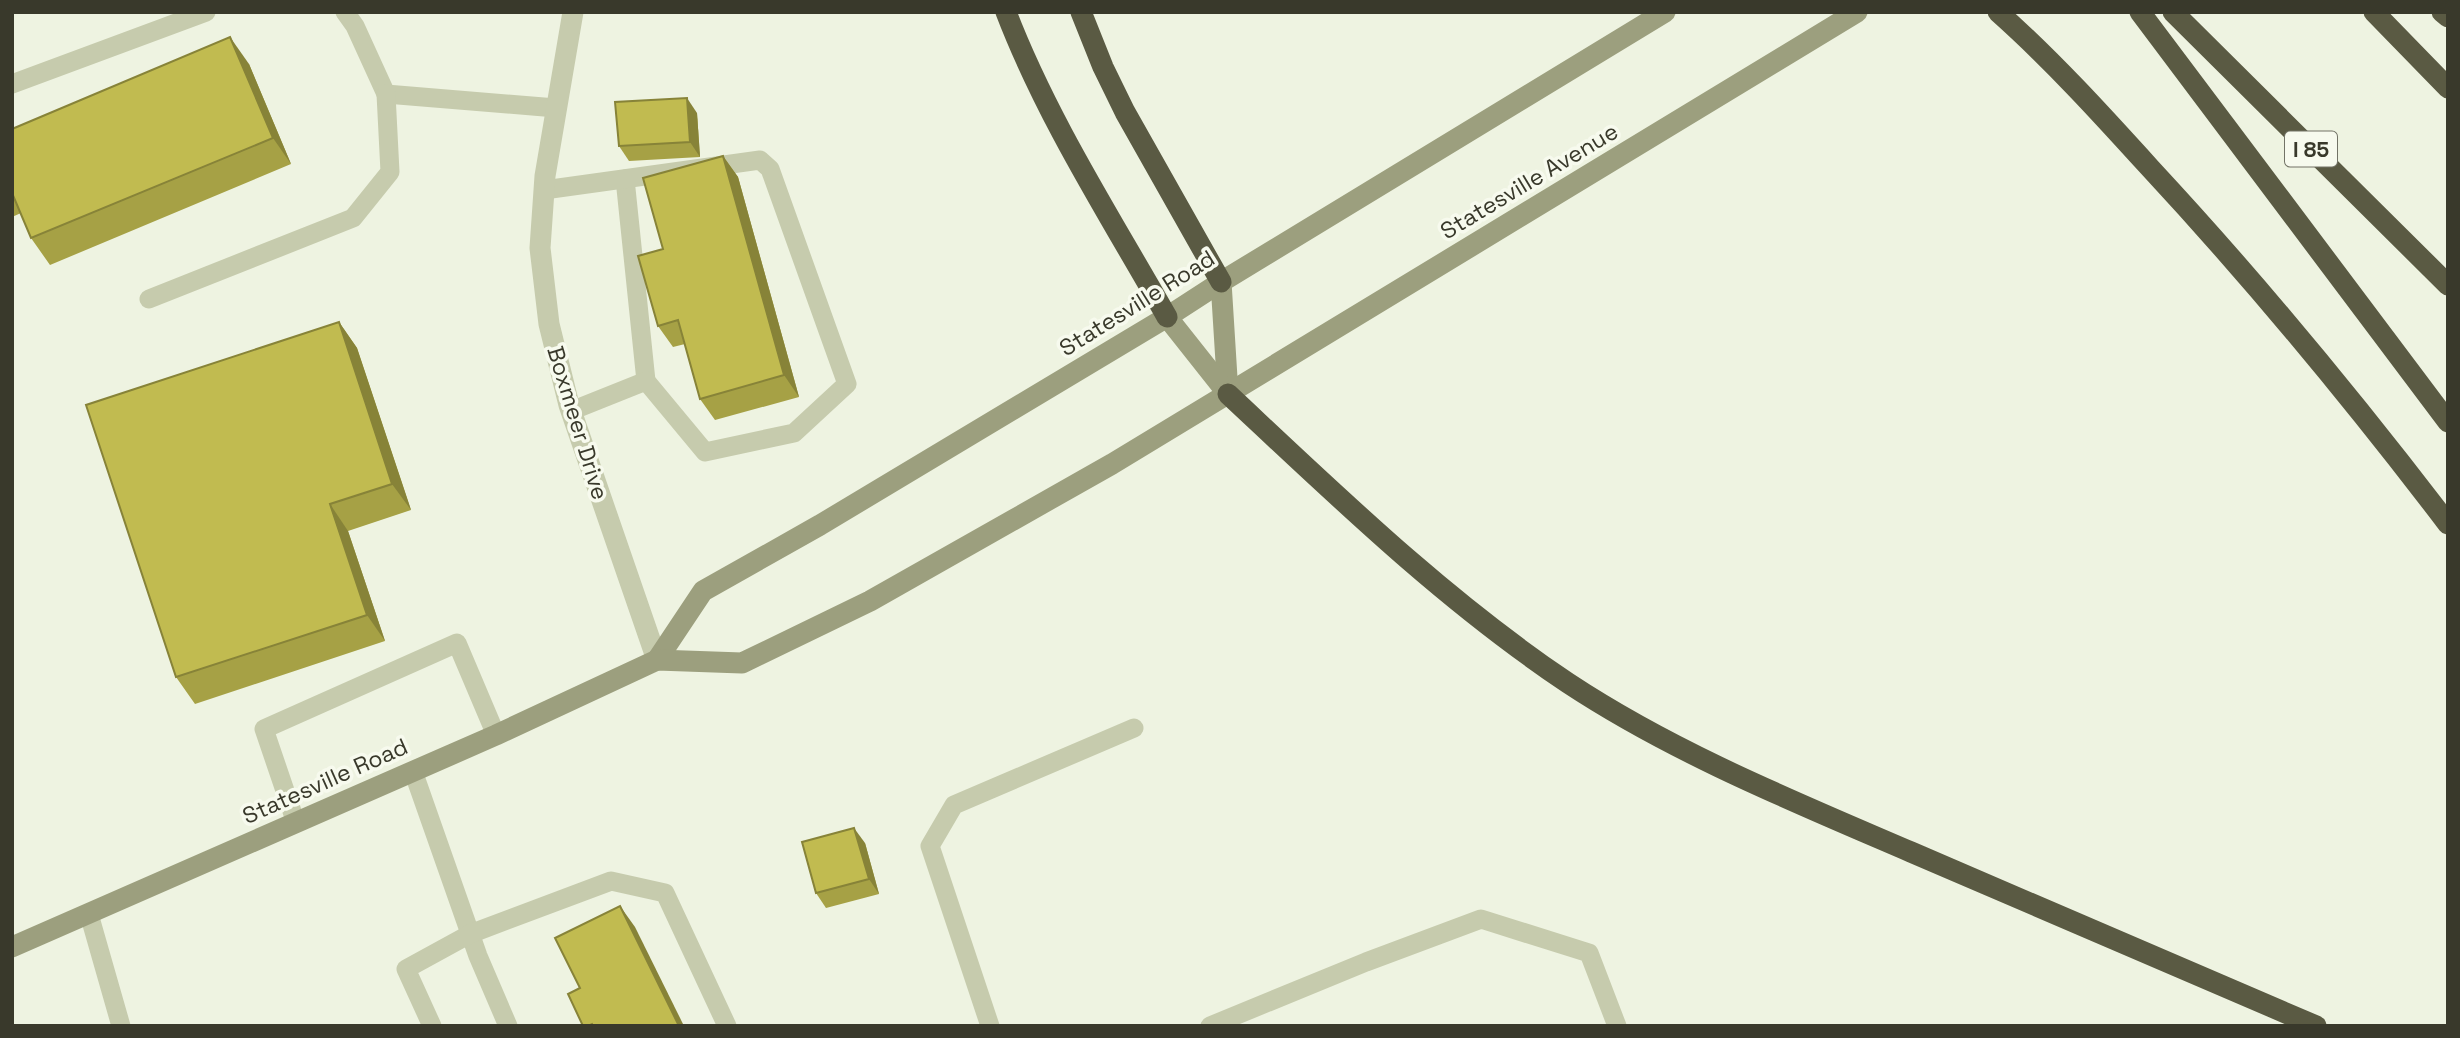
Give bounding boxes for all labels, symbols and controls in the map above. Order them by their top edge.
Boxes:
street label: Statesville Avenue [1435,116,1623,246]
road number: I 85 [2285,132,2337,166]
street label: Statesville Road [1054,243,1220,363]
street label: Boxmeer Drive [540,343,616,503]
street label: Statesville Road [238,731,412,831]

